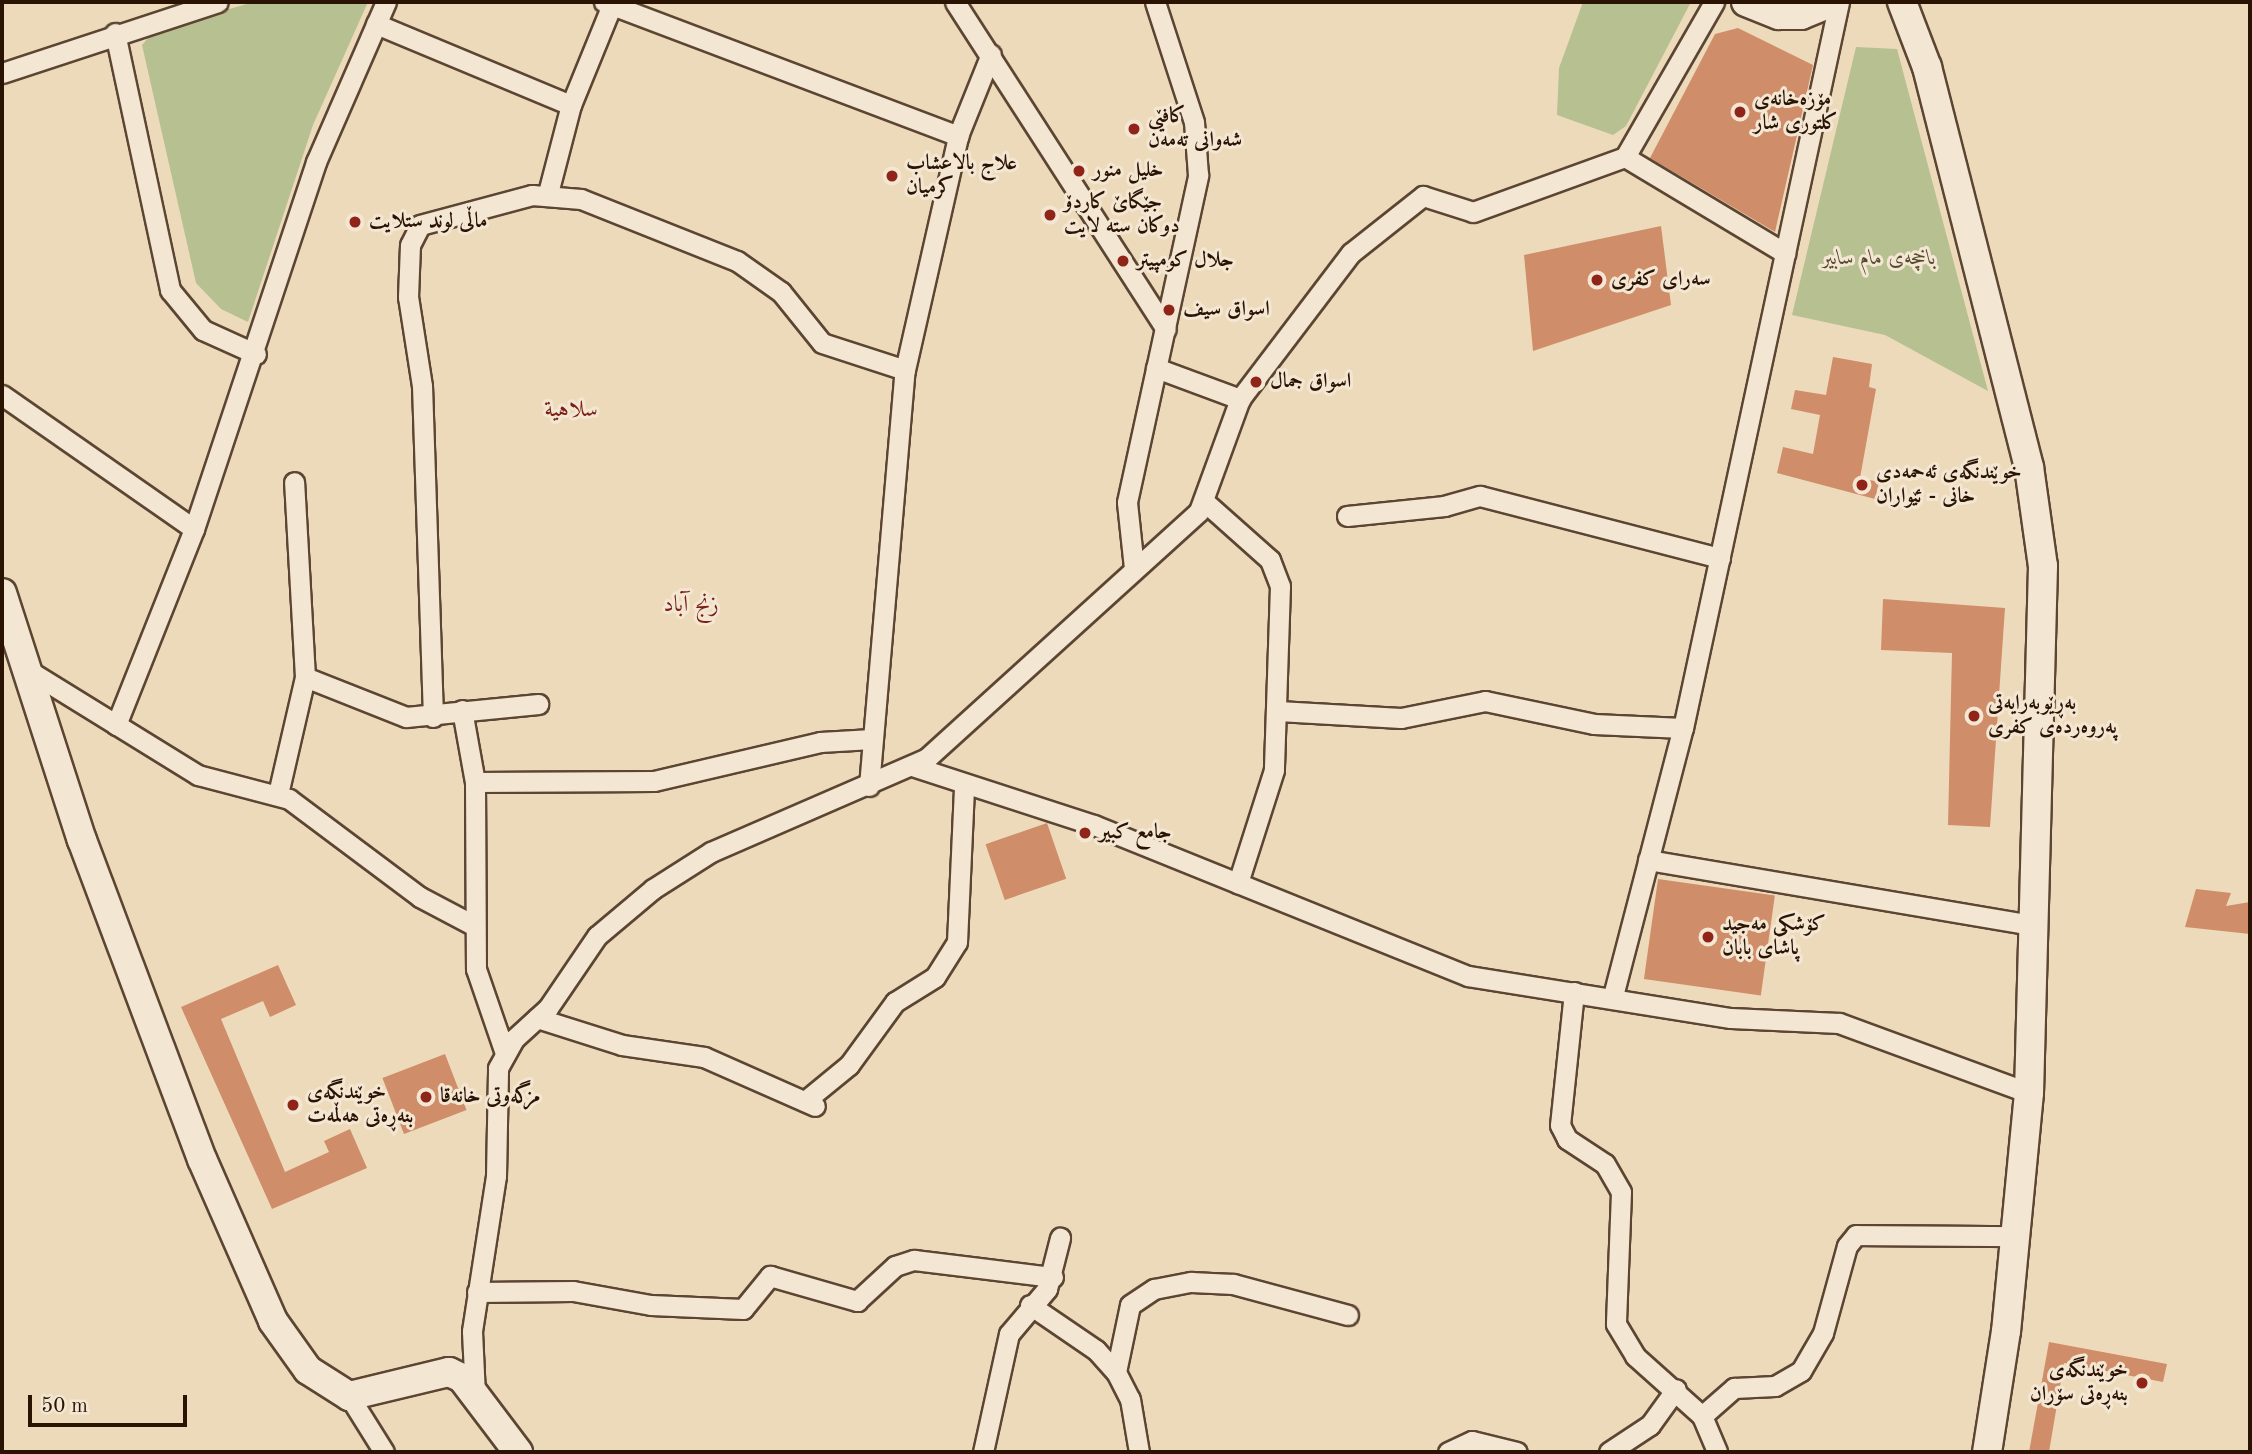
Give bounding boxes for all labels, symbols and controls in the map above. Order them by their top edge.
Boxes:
place label: مۆزەخانەی کلتوری شار [1754,87,1838,137]
place label: کافێی شەوانی تەمەن [1148,104,1242,154]
marker: مۆزەخانەی کلتوری شار [1732,104,1748,120]
marker: کافێی شەوانی تەمەن [1126,121,1142,137]
place label: علاج بالاعشاب كرميان [906,151,1017,201]
place label: خلیل منور [1093,158,1163,184]
marker: خلیل منور [1071,163,1087,179]
marker: علاج بالاعشاب كرميان [884,168,900,184]
place label: جێگاێ کاردۆ دوکان ستە لایت [1064,190,1180,240]
marker: جێگاێ کاردۆ دوکان ستە لایت [1042,207,1058,223]
place label: ماڵی لوند ستلایت [369,209,487,235]
marker: ماڵی لوند ستلایت [347,214,363,230]
park label: باخچەی مام سابیر [1822,246,1936,272]
place label: جلال کومپیتر [1137,248,1234,274]
marker: جلال کومپیتر [1115,253,1131,269]
place label: سەرای کفری [1611,267,1711,293]
marker: سەرای کفری [1589,272,1605,288]
place label: اسواق سيف [1183,297,1270,323]
marker: اسواق سيف [1161,302,1177,318]
place label: اسواق جمال [1270,369,1351,395]
marker: اسواق جمال [1248,374,1264,390]
district label: سلاهية [544,396,598,424]
place label: خوێندنگەی ئەحمەدی خانی - ئێواران [1876,460,2022,510]
marker: خوێندنگەی ئەحمەدی خانی - ئێواران [1854,477,1870,493]
district label: زنج آباد [663,591,719,619]
place label: بەڕێوبەرایەتی پەروەردەی کفری [1988,691,2117,741]
marker: بەڕێوبەرایەتی پەروەردەی کفری [1966,708,1982,724]
place label: جامع كبير [1099,820,1171,846]
marker: جامع كبير [1077,825,1093,841]
place label: کۆشکی مەجید پاشای بابان [1722,912,1826,962]
marker: کۆشکی مەجید پاشای بابان [1700,929,1716,945]
place label: خوێندنگەی بنەڕەتی هەڵمەت [307,1080,413,1130]
place label: مزگەوتی خانەقا [440,1084,540,1110]
marker: مزگەوتی خانەقا [418,1089,434,1105]
marker: خوێندنگەی بنەڕەتی هەڵمەت [285,1097,301,1113]
place label: خوێندنگەی بنەڕەتی سۆران [2030,1358,2128,1408]
marker: خوێندنگەی بنەڕەتی سۆران [2134,1375,2150,1391]
scale bar [32,1380,191,1424]
text: 50 m [41,1396,88,1417]

